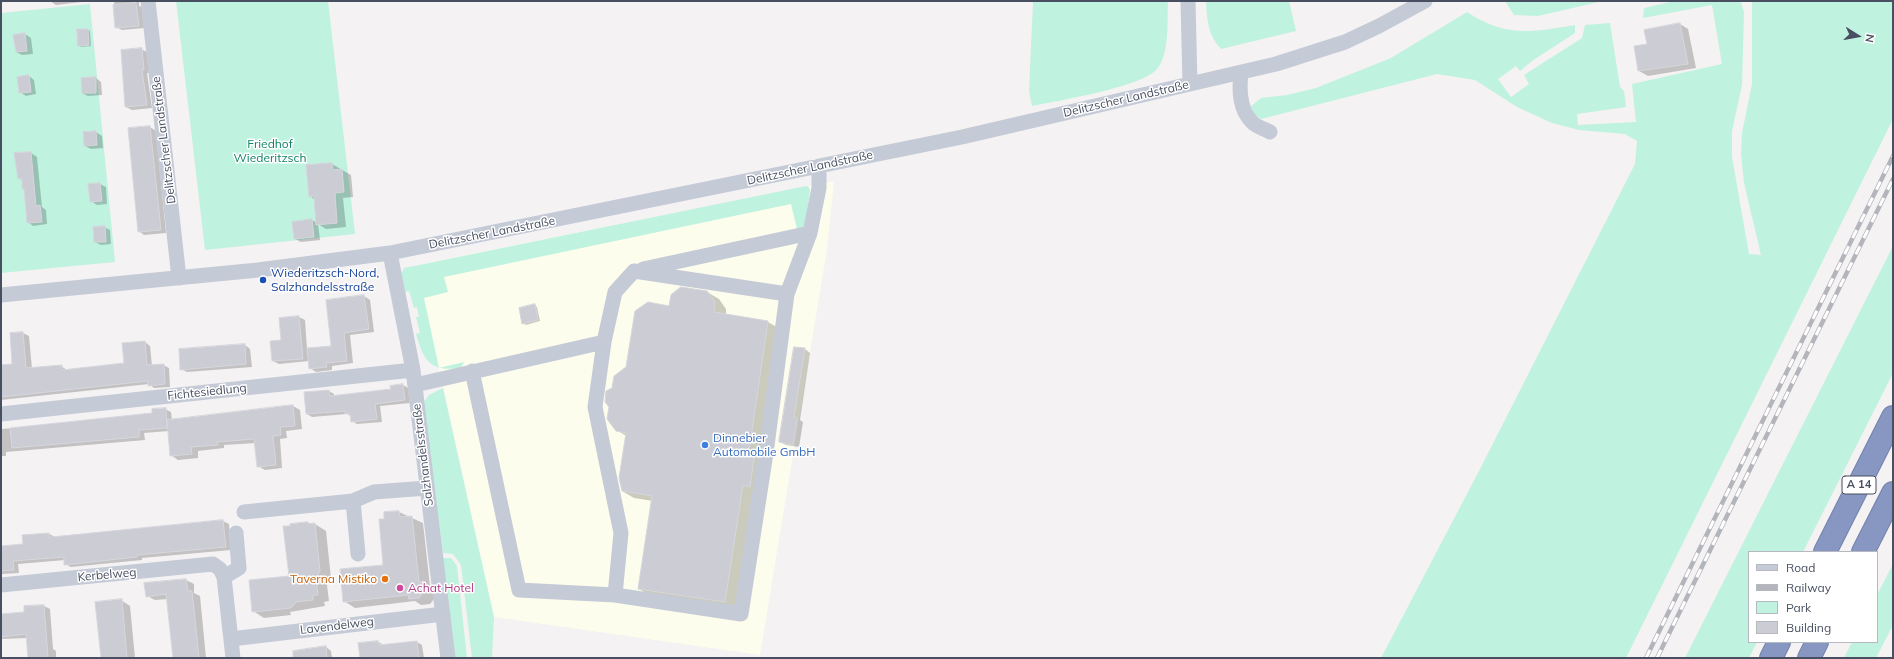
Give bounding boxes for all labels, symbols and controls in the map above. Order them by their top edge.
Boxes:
north arrow [1838,16,1878,56]
text: N [1862,33,1877,44]
street label: Delitzscher Landstraße [149,75,179,205]
street label: Delitzscher Landstraße [1062,78,1190,120]
park label: Friedhof Wiederitzsch [234,137,306,165]
street label: Delitzscher Landstraße [746,148,874,188]
street label: Delitzscher Landstraße [428,214,556,252]
place label: Wiederitzsch-Nord, Salzhandelsstraße [271,266,379,294]
marker: Wiederitzsch-Nord, Salzhandelsstraße [258,275,268,285]
street label: Fichtesiedlung [167,381,247,403]
street label: Salzhandelsstraße [410,403,436,507]
place label: Dinnebier Automobile GmbH [713,431,815,459]
marker: Dinnebier Automobile GmbH [700,440,710,450]
road number: A 14 [1842,476,1876,494]
legend [1748,551,1878,643]
text: Road [1786,560,1815,575]
street label: Kerbelweg [77,565,137,585]
place label: Taverna Mistiko [290,572,377,586]
marker: Taverna Mistiko [380,574,390,584]
text: Railway [1786,580,1831,595]
place label: Achat Hotel [408,581,474,595]
marker: Achat Hotel [395,583,405,593]
text: Park [1786,600,1811,615]
street label: Lavendelweg [299,614,375,638]
text: Building [1786,620,1831,635]

